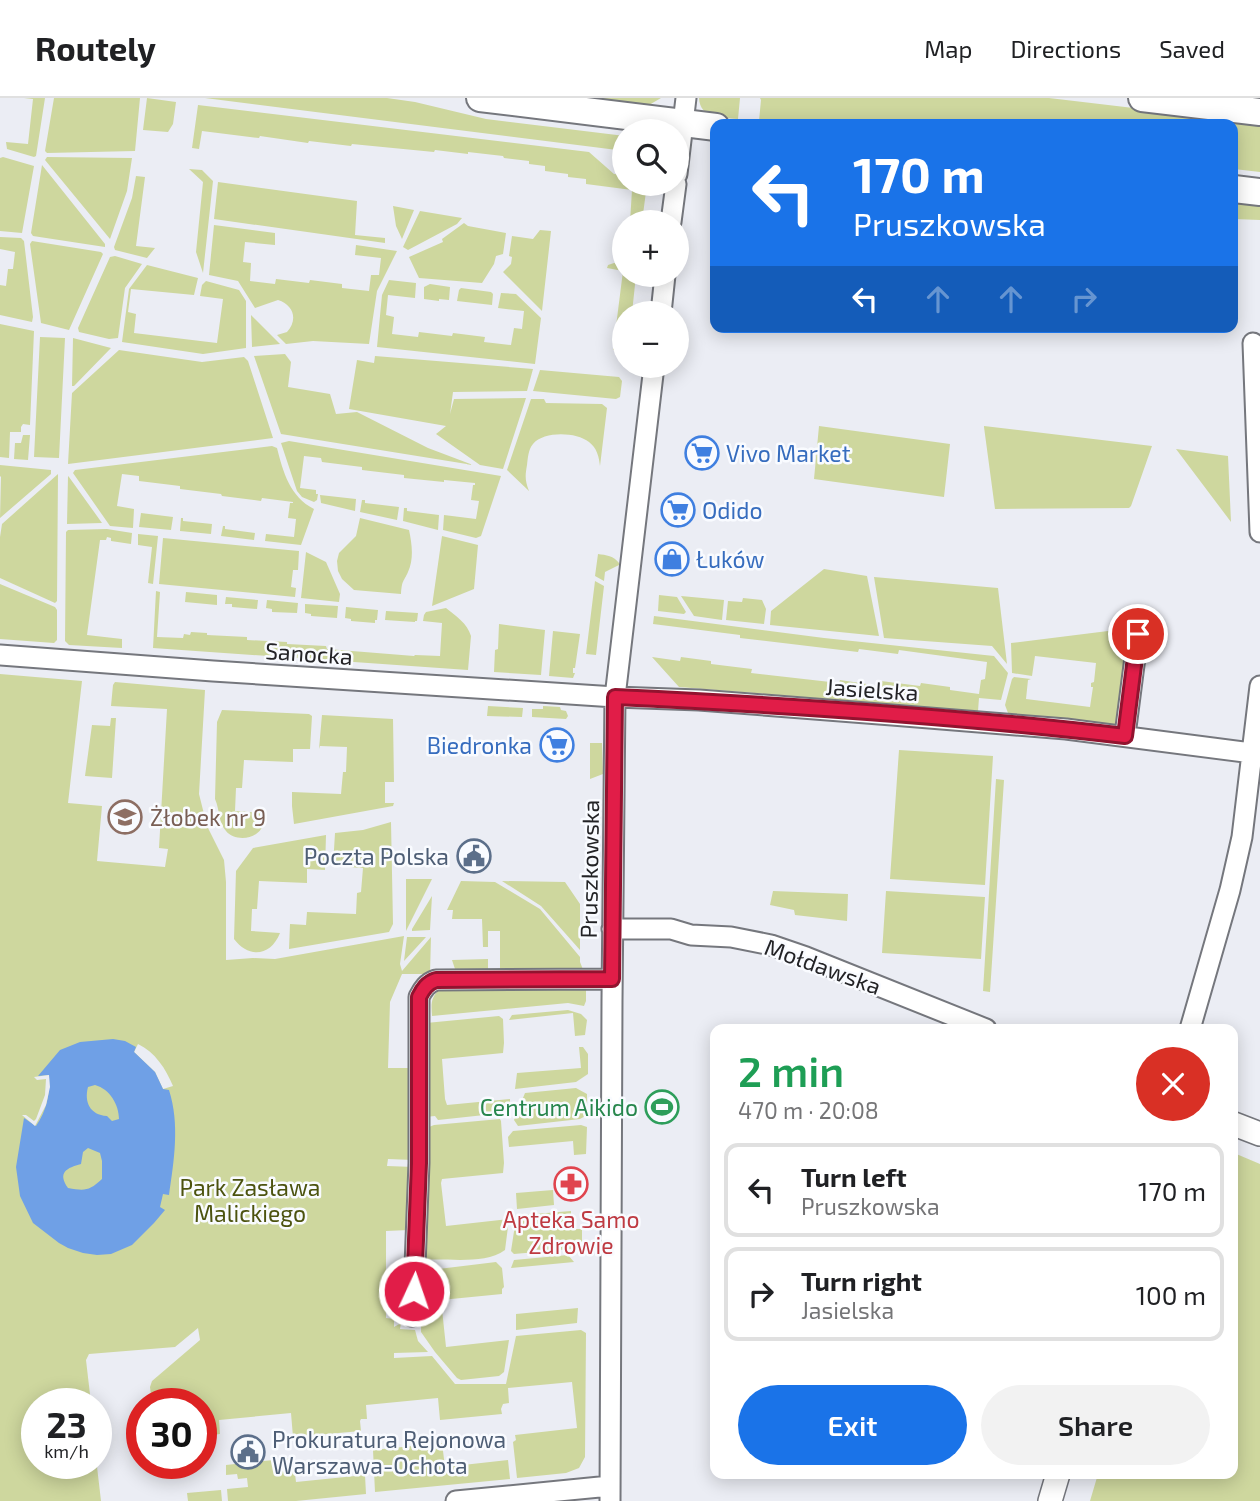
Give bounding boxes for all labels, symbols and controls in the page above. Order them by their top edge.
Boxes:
text: Routely [35,28,156,68]
text: Map [924,34,972,63]
text: Directions [1010,34,1121,63]
text: Saved [1159,34,1225,63]
map controls [612,119,689,378]
button: search [612,119,689,196]
text: 170 m [853,144,985,203]
icon: left [738,147,829,238]
text: Pruszkowska [853,204,1046,242]
button: + [612,210,689,287]
icon: left [846,280,884,318]
icon: ahead [919,280,957,318]
icon: ahead [992,280,1030,318]
icon: right [1065,280,1103,318]
button: − [612,301,689,378]
supermarket icon: Vivo Market [683,434,721,472]
place label: Vivo Market [726,439,851,467]
supermarket icon: Odido [659,491,697,529]
place label: Odido [702,496,763,524]
shop icon: Łuków [653,540,691,578]
place label: Łuków [696,545,764,573]
pin [1108,604,1168,664]
icon: arrive [1119,615,1157,653]
street label: Sanocka [264,636,354,670]
street label: Jasielska [825,672,919,706]
supermarket icon: Biedronka [538,726,576,764]
place label: Biedronka [427,731,532,759]
school or university icon: Żłobek nr 9 [106,798,144,836]
street label: Pruszkowska [574,799,604,939]
place label: Żłobek nr 9 [150,803,266,831]
public building icon: Poczta Polska [455,837,493,875]
place label: Poczta Polska [304,842,449,870]
street label: Mołdawska [761,932,885,1000]
text: 2 min [738,1045,844,1095]
button: close [1136,1047,1210,1121]
sports icon: Centrum Aikido [643,1088,681,1126]
place label: Centrum Aikido [480,1093,638,1121]
text: 470 m · 20:08 [738,1096,879,1124]
text: Turn left [801,1161,907,1192]
pharmacy icon: Apteka Samo Zdrowie [552,1165,590,1203]
icon: left [742,1171,780,1209]
park label: Park Zasława Malickiego [180,1173,320,1227]
text: 170 m [1138,1175,1206,1206]
text: Pruszkowska [801,1192,940,1220]
place label: Apteka Samo Zdrowie [503,1205,639,1259]
position arrow [377,1254,451,1328]
text: Turn right [801,1265,922,1296]
icon: right [742,1275,780,1313]
text: 100 m [1136,1279,1206,1310]
text: Jasielska [801,1296,894,1324]
button: Exit [738,1385,967,1465]
button: Share [981,1385,1210,1465]
speed limit sign: 30 [126,1388,217,1479]
text: 23 [46,1403,87,1445]
place label: Prokuratura Rejonowa Warszawa-Ochota [272,1425,506,1479]
public building icon: Prokuratura Rejonowa Warszawa-Ochota [229,1433,267,1471]
text: km/h [44,1440,89,1462]

